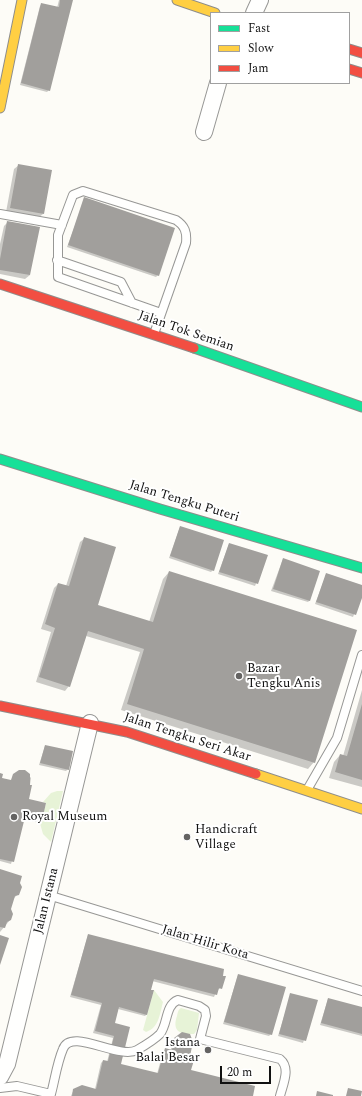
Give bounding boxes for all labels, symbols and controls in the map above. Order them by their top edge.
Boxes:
legend [210,12,350,84]
text: Fast [248,19,270,38]
text: Slow [248,39,273,58]
text: Jam [248,59,269,78]
street label: Jalan Tok Semian [136,308,236,356]
street label: Jalan Tengku Puteri [127,478,241,526]
place label: Bazar Tengku Anis [247,661,320,692]
marker: Bazar Tengku Anis [234,671,244,681]
street label: Jalan Tengku Seri Akar [122,710,252,766]
place label: Royal Museum [22,809,107,825]
marker: Royal Museum [9,812,19,822]
place label: Handicraft Village [195,822,258,853]
marker: Handicraft Village [182,832,192,842]
street label: Jalan Istana [31,866,63,936]
street label: Jalan Hilir Kota [160,922,250,964]
place label: Istana Balai Besar [136,1035,200,1066]
marker: Istana Balai Besar [203,1045,213,1055]
scale bar [222,1058,273,1084]
text: 20 m [227,1063,252,1082]

